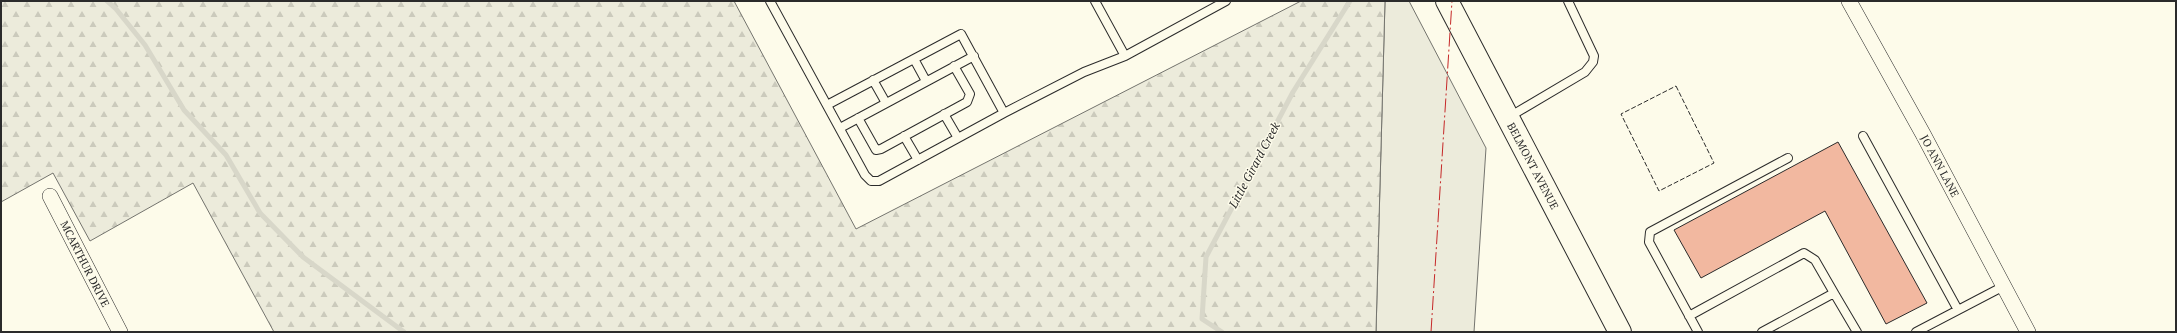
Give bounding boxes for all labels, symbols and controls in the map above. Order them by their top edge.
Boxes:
water label: Little Girard Creek [1225,119,1283,211]
street label: BELMONT AVENUE [1504,120,1562,212]
street label: JO ANN LANE [1918,132,1962,200]
street label: MCARTHUR DRIVE [57,219,113,309]

